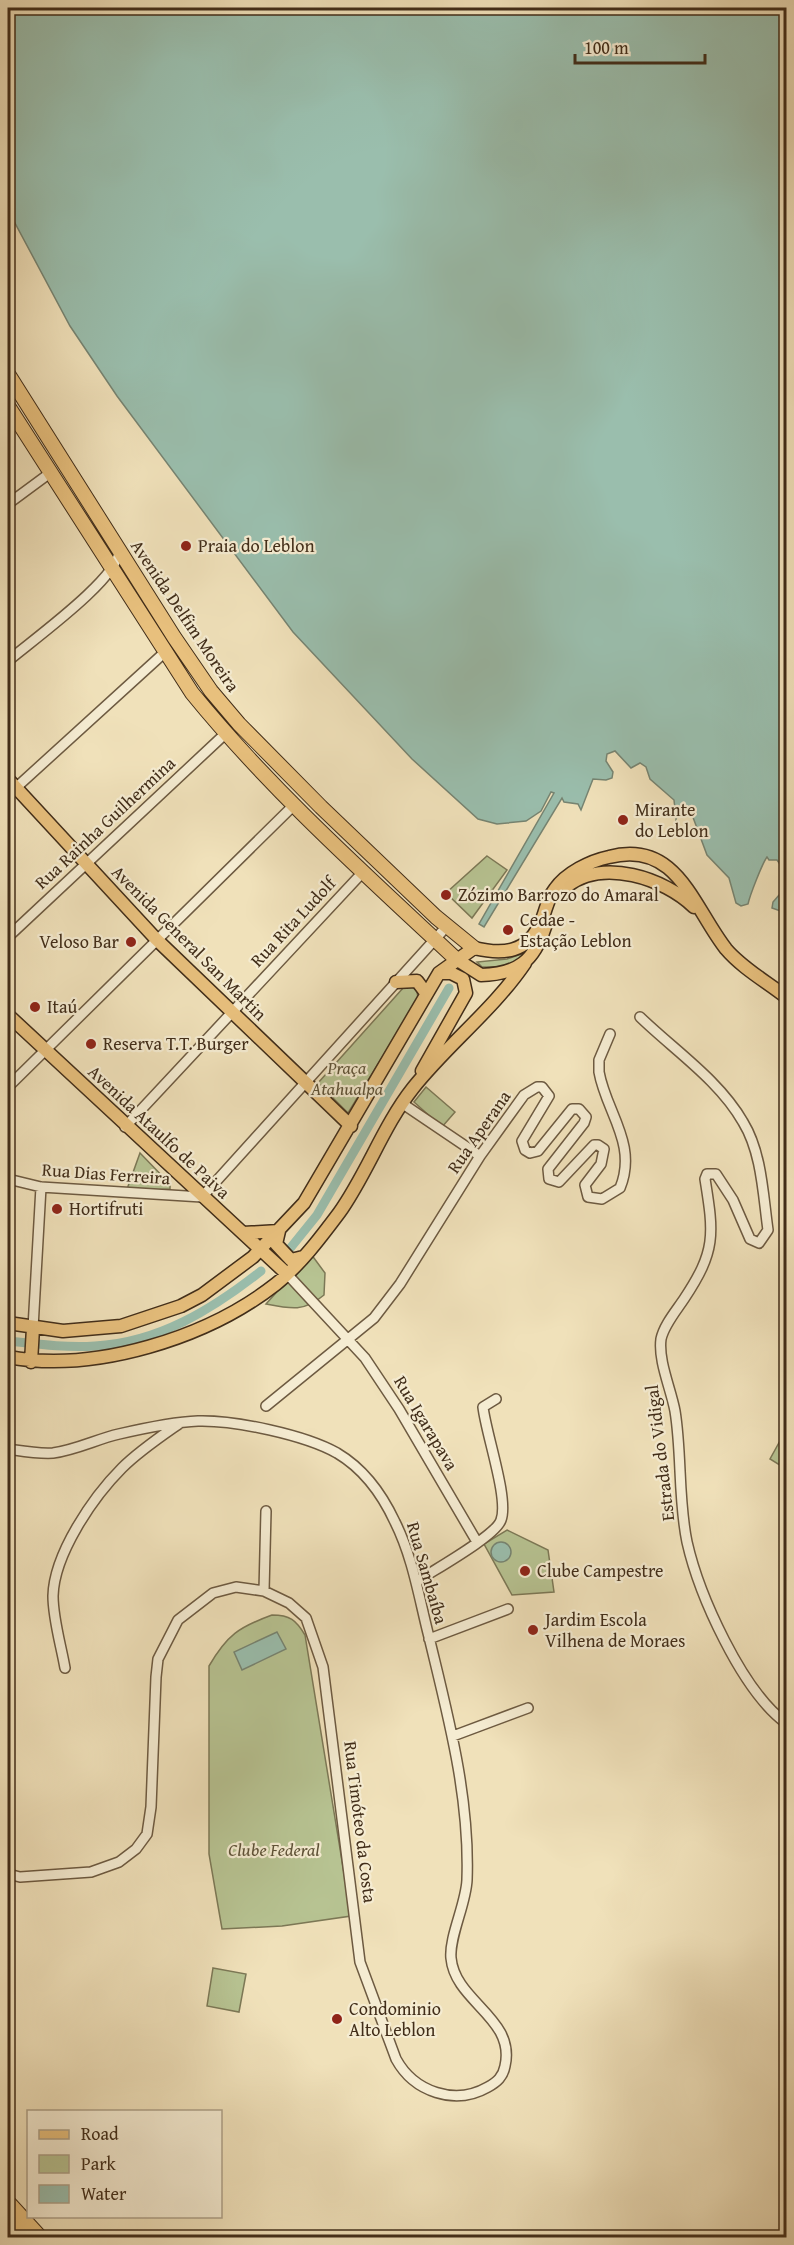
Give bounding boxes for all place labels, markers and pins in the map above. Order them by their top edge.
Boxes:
place label: Praia do Leblon [198,532,315,559]
marker: Praia do Leblon [179,539,193,553]
place label: Mirante do Leblon [635,796,709,844]
marker: Mirante do Leblon [616,813,630,827]
place label: Zózimo Barrozo do Amaral [458,881,659,908]
marker: Zózimo Barrozo do Amaral [439,888,453,902]
place label: Cedae - Estação Leblon [520,906,632,954]
marker: Cedae - Estação Leblon [501,923,515,937]
place label: Veloso Bar [39,928,120,955]
marker: Veloso Bar [124,935,138,949]
place label: Itaú [47,993,77,1020]
marker: Itaú [28,1000,42,1014]
place label: Reserva T.T. Burger [103,1030,249,1057]
marker: Reserva T.T. Burger [84,1037,98,1051]
place label: Hortifruti [69,1195,143,1222]
marker: Hortifruti [50,1202,64,1216]
place label: Clube Campestre [537,1557,664,1584]
marker: Clube Campestre [518,1564,532,1578]
place label: Jardim Escola Vilhena de Moraes [543,1606,685,1654]
marker: Jardim Escola Vilhena de Moraes [526,1623,540,1637]
place label: Condominio Alto Leblon [349,1995,441,2043]
marker: Condominio Alto Leblon [330,2012,344,2026]

